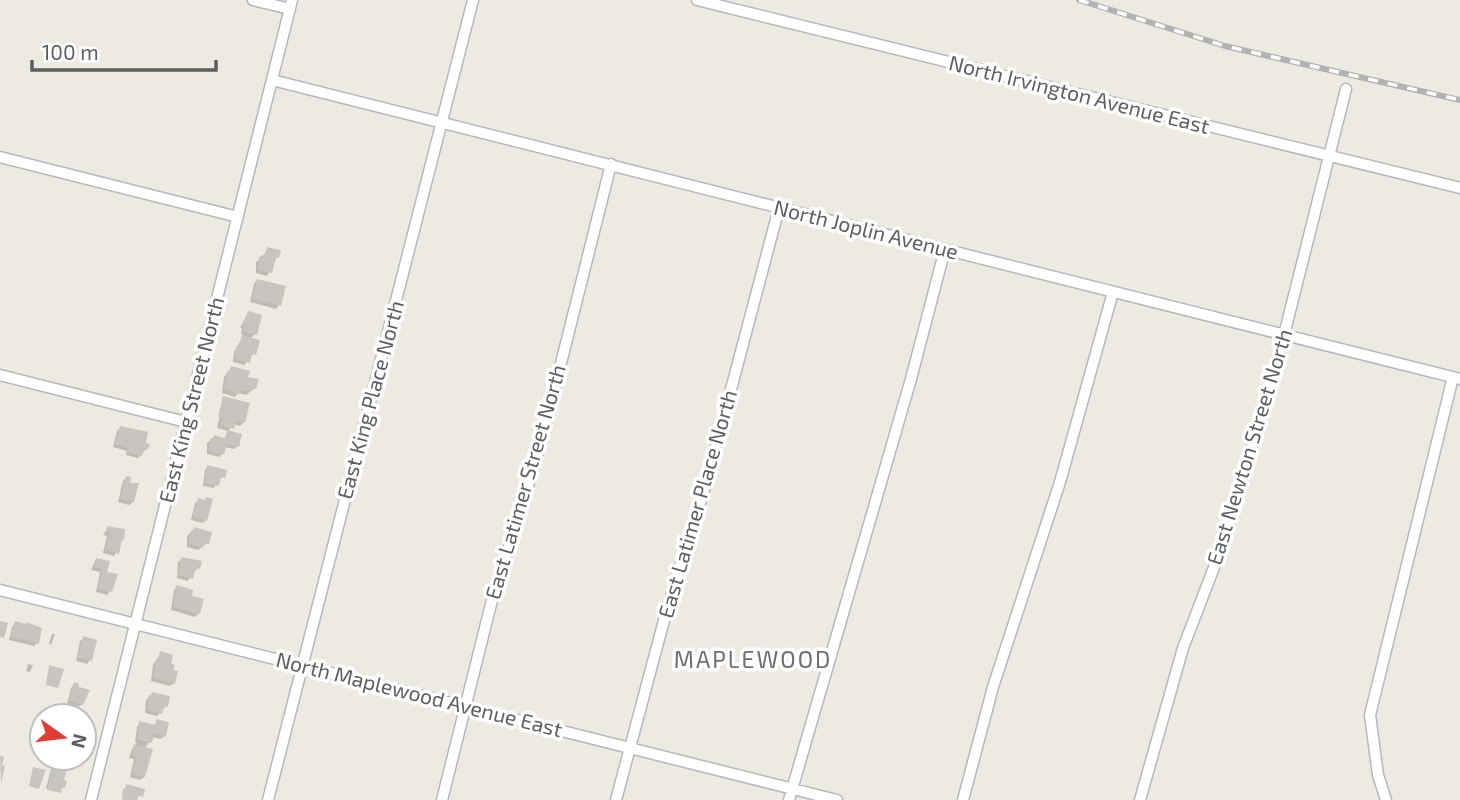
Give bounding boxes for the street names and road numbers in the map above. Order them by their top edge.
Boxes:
street label: North Irvington Avenue East [947,49,1212,138]
street label: North Joplin Avenue [772,194,961,264]
street label: East King Street North [153,294,228,505]
street label: East King Place North [331,298,408,502]
street label: East Newton Street North [1201,326,1296,567]
street label: East Latimer Street North [479,361,570,602]
street label: East Latimer Place North [652,387,741,621]
street label: North Maplewood Avenue East [274,646,565,741]

